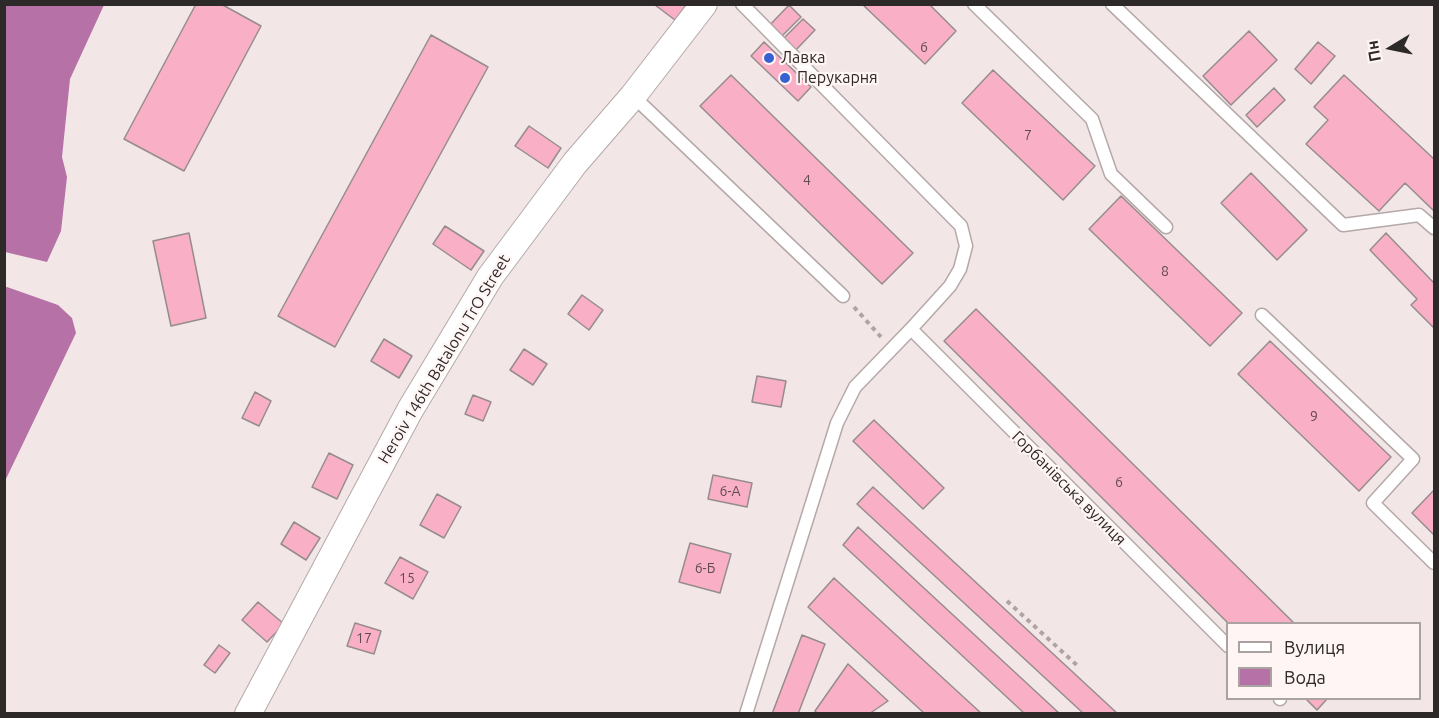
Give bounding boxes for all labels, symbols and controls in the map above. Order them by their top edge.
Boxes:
north arrow [1361,18,1421,78]
house number: 6 [920,39,928,55]
text: Пн [1363,39,1384,63]
place label: Лавка [781,48,826,68]
marker: Лавка [762,51,776,65]
place label: Перукарня [797,68,878,88]
marker: Перукарня [778,71,792,85]
house number: 7 [1024,127,1032,143]
house number: 4 [803,172,811,188]
street label: Heroiv 146th Batalonu TrO Street [374,251,514,467]
house number: 8 [1161,263,1169,279]
house number: 9 [1310,408,1318,424]
street label: Горбанівська вулиця [1008,427,1130,549]
house number: 6 [1115,474,1123,490]
house number: 6-А [719,483,741,499]
house number: 6-Б [695,560,715,576]
house number: 15 [399,570,415,586]
legend [1226,622,1421,700]
house number: 17 [356,630,372,646]
text: Вулиця [1284,637,1345,657]
text: Вода [1284,667,1326,687]

